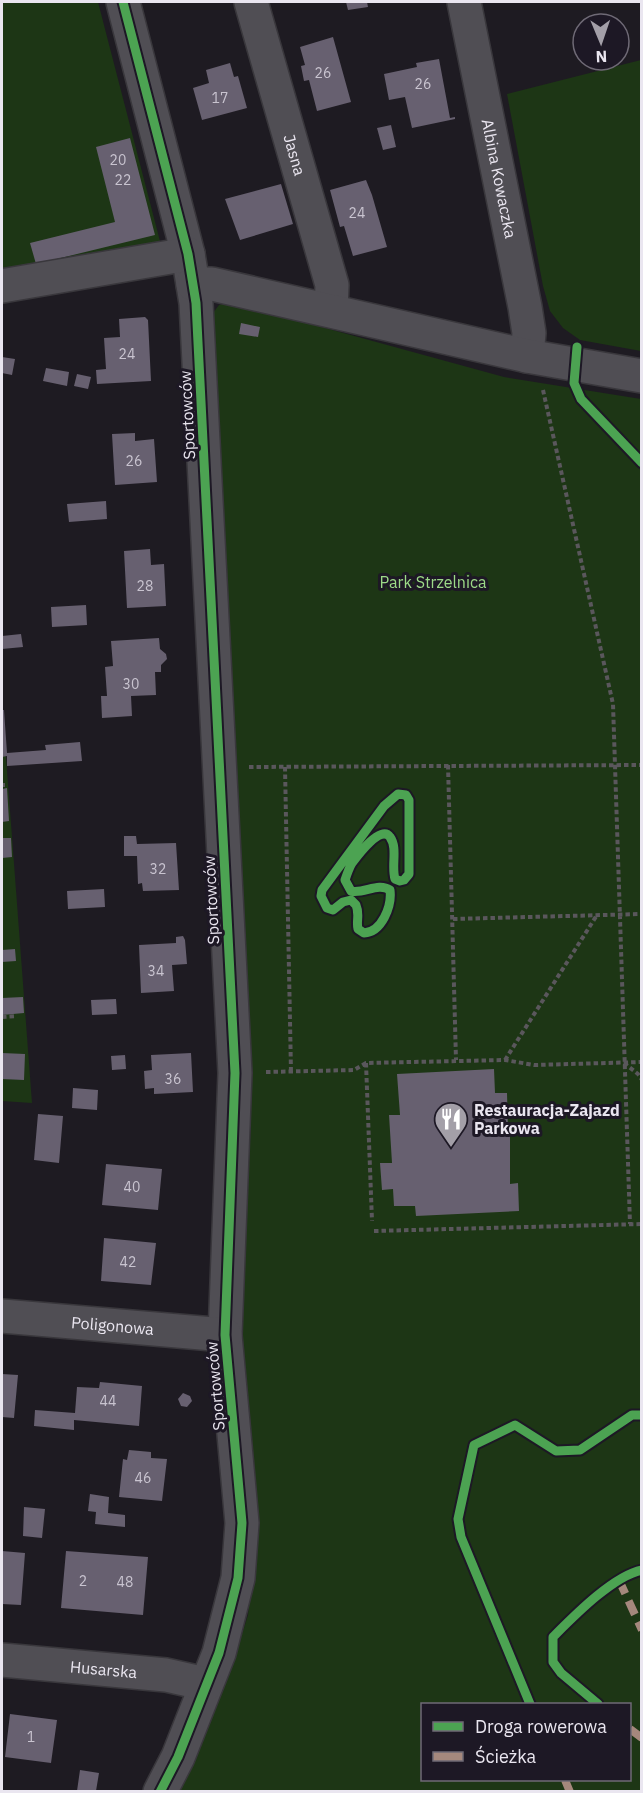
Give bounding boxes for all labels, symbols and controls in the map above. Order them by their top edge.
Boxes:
north arrow [571,12,631,72]
text: N [595,47,608,67]
house number: 26 [315,64,331,82]
house number: 26 [415,75,431,93]
house number: 17 [212,89,228,107]
street label: Albina Kowaczka [478,117,521,240]
street label: Jasna [279,132,310,178]
house number: 20 [110,151,126,169]
house number: 22 [115,171,131,189]
house number: 24 [349,204,365,222]
house number: 24 [119,345,135,363]
street label: Sportowców [175,370,199,460]
house number: 26 [126,452,142,470]
park label: Park Strzelnica [379,572,487,592]
house number: 28 [137,577,153,595]
house number: 30 [123,675,139,693]
street label: Sportowców [199,855,223,945]
house number: 32 [150,860,166,878]
house number: 34 [148,962,164,980]
house number: 36 [165,1070,181,1088]
place label: Restauracja-Zajazd Parkowa [474,1100,620,1138]
restaurant icon: Restauracja-Zajazd Parkowa [433,1101,469,1148]
house number: 40 [124,1178,140,1196]
house number: 42 [120,1253,136,1271]
street label: Poligonowa [71,1312,155,1339]
street label: Sportowców [201,1341,229,1431]
house number: 44 [100,1392,116,1410]
house number: 46 [135,1469,151,1487]
house number: 2 [79,1572,87,1590]
house number: 48 [117,1573,133,1591]
street label: Husarska [69,1656,138,1682]
legend [421,1703,631,1781]
text: Droga rowerowa [475,1715,607,1738]
house number: 1 [27,1728,35,1746]
text: Ścieżka [475,1745,537,1768]

